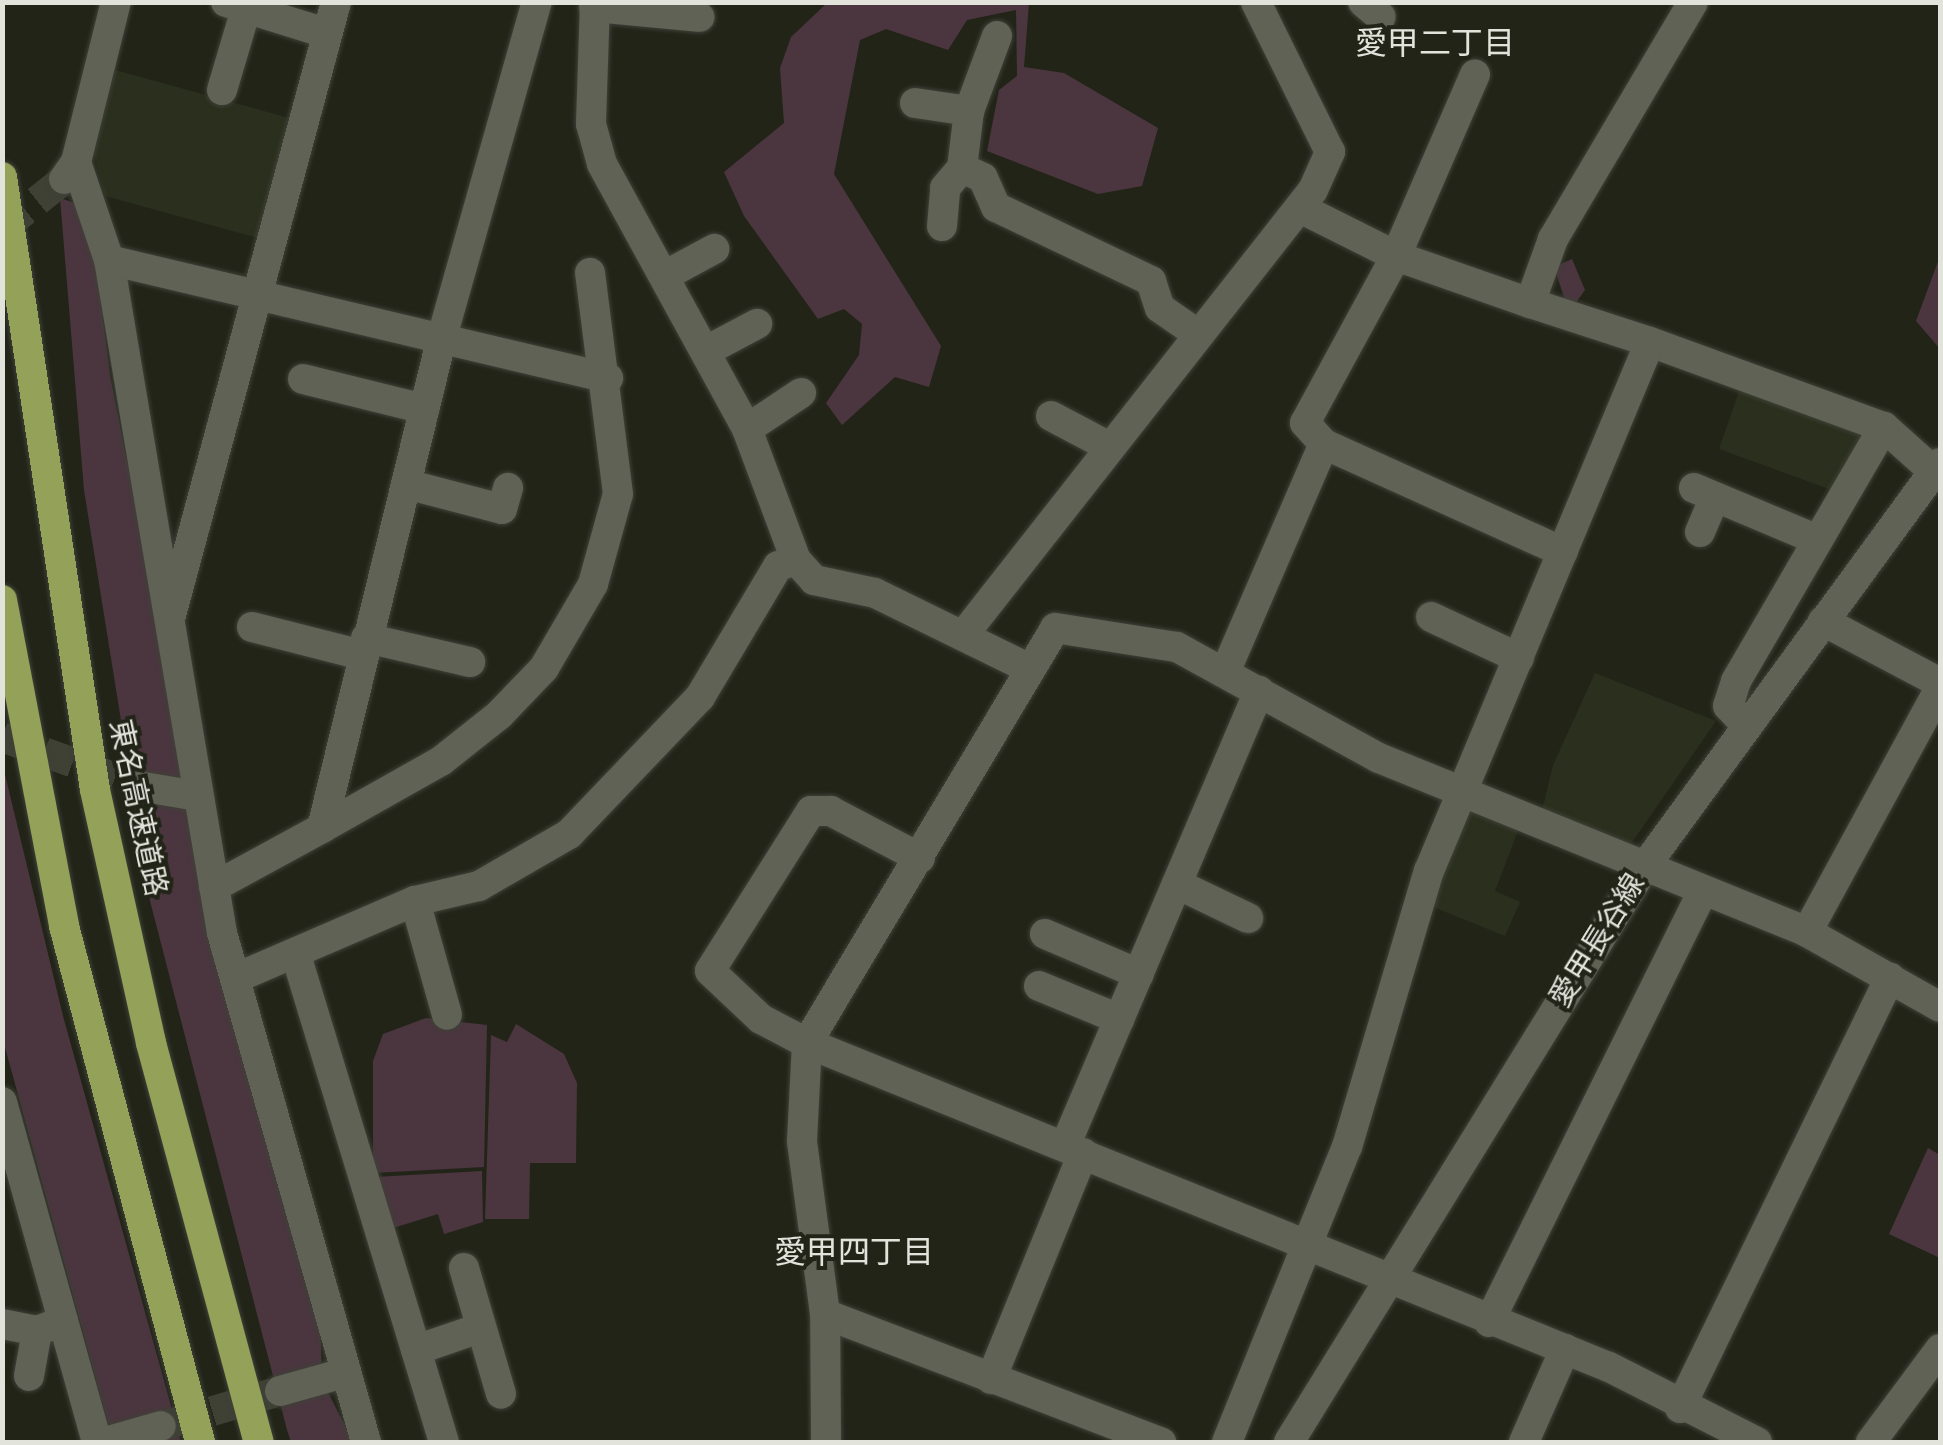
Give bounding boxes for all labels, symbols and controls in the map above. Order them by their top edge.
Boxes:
district label: 愛甲二丁目 [1355,25,1515,63]
street label: 東名高速道路 [101,716,173,900]
street label: 愛甲長谷線 [1543,868,1653,1014]
district label: 愛甲四丁目 [774,1234,934,1272]

